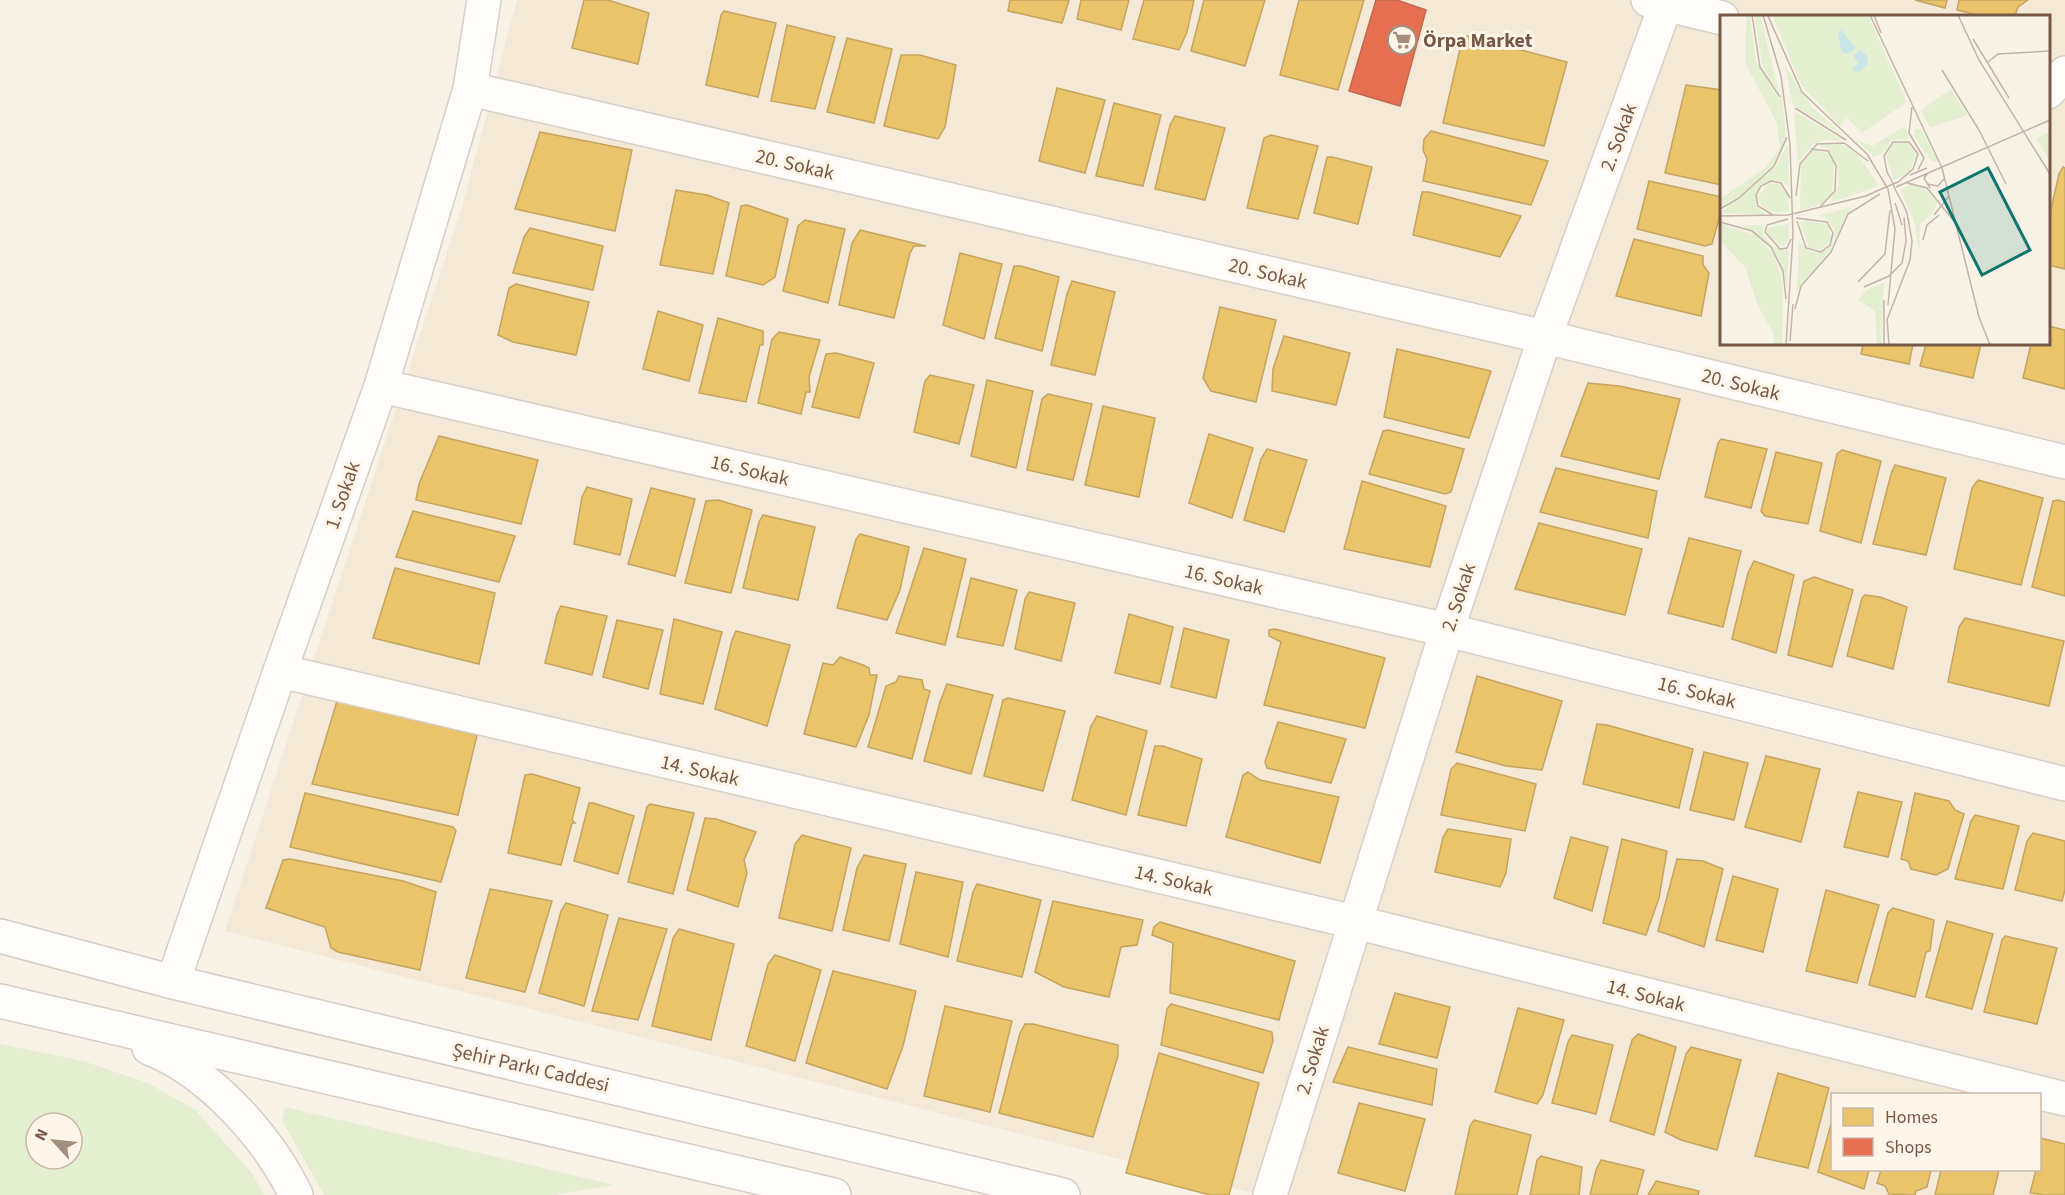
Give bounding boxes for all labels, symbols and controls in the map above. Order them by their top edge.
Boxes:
inset map [1720,15,2050,345]
supermarket icon: Örpa Market [1386,24,1418,56]
place label: Örpa Market [1423,27,1533,55]
street label: 2. Sokak [1594,100,1644,175]
street label: 20. Sokak [753,142,837,188]
street label: 20. Sokak [1226,251,1310,297]
street label: 20. Sokak [1699,362,1783,408]
street label: 16. Sokak [708,448,792,494]
street label: 1. Sokak [318,458,368,533]
street label: 16. Sokak [1182,557,1266,603]
street label: 2. Sokak [1435,560,1483,635]
street label: 16. Sokak [1655,670,1739,716]
street label: 14. Sokak [658,748,742,794]
street label: 14. Sokak [1132,858,1216,904]
street label: 14. Sokak [1604,973,1688,1019]
street label: 2. Sokak [1289,1023,1337,1098]
street label: Şehir Parkı Caddesi [449,1036,612,1100]
legend [1831,1093,2041,1171]
text: Homes [1885,1105,1938,1130]
north arrow [24,1111,84,1171]
text: N [29,1125,54,1144]
text: Shops [1885,1135,1932,1160]

